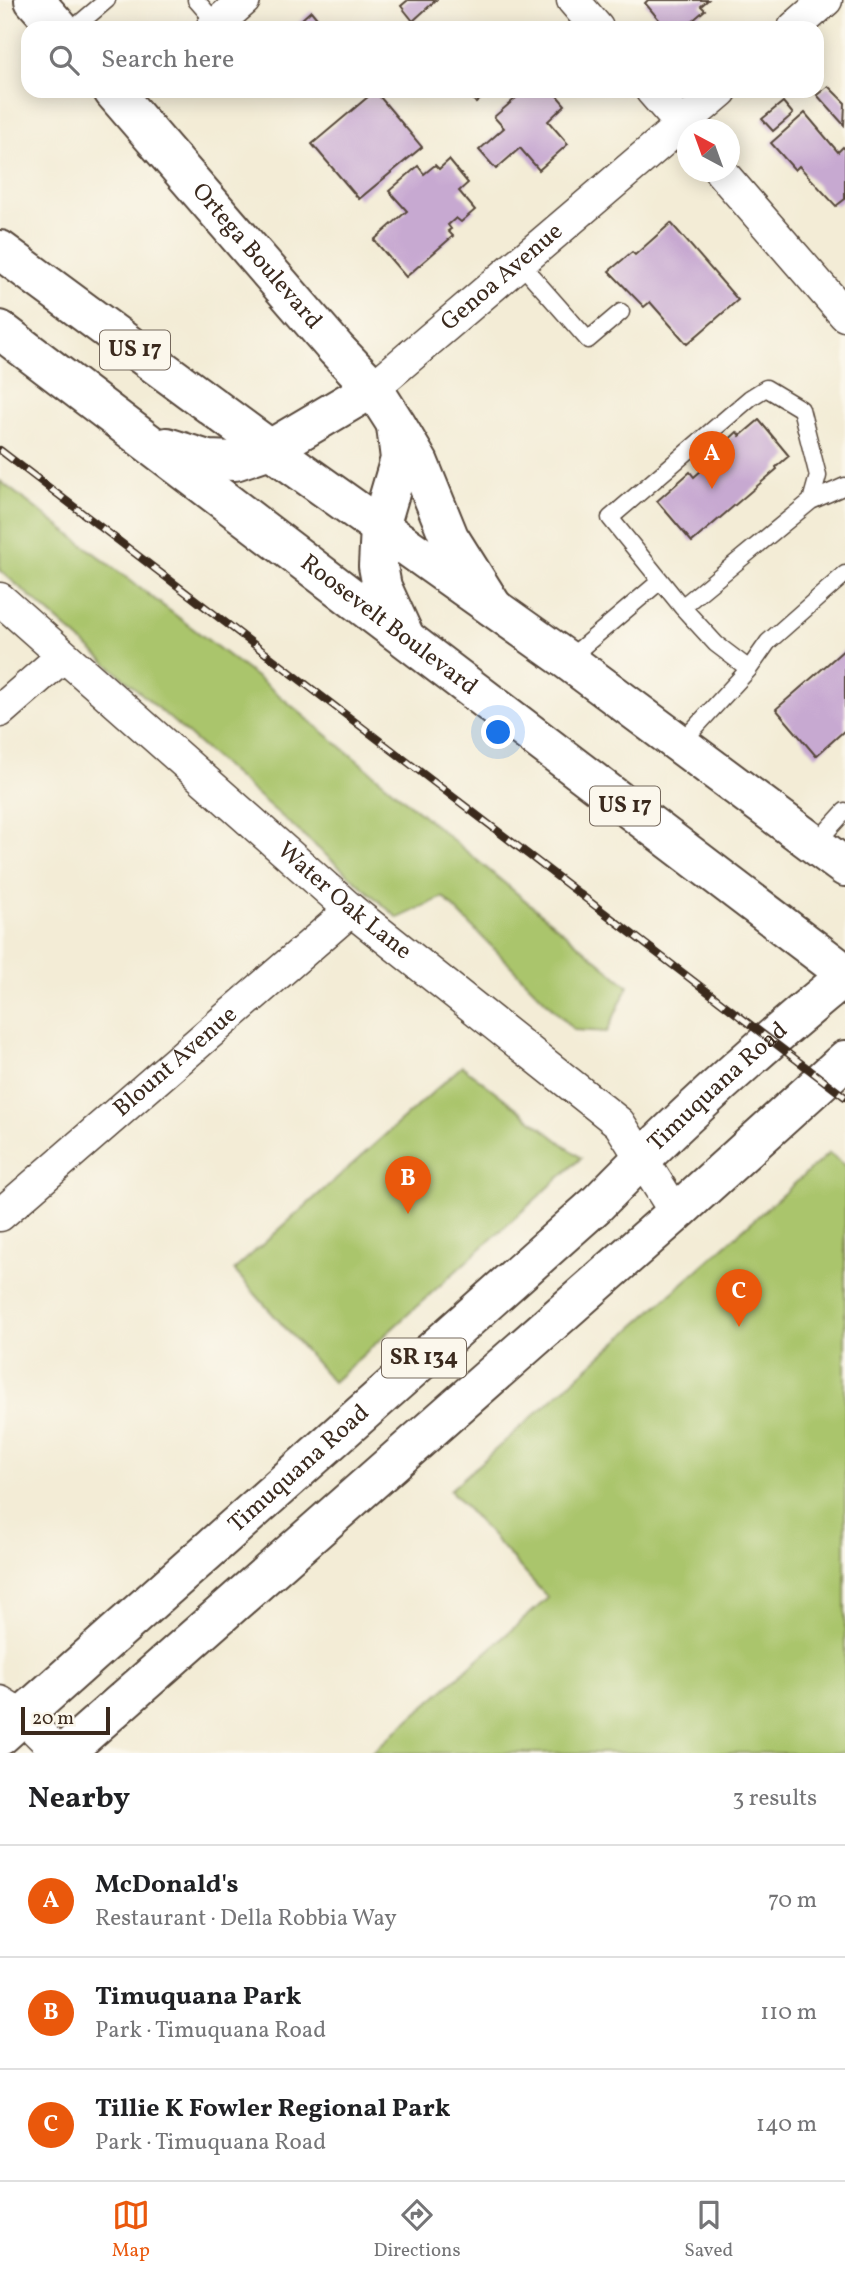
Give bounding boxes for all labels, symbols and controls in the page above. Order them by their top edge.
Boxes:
search box [21,21,824,98]
icon: search [45,41,83,79]
text: Search here [101,42,234,78]
north arrow [677,119,740,182]
street label: Ortega Boulevard [183,176,329,337]
street label: Genoa Avenue [434,216,571,340]
road number: US 17 [100,330,170,370]
pin: A [689,431,735,489]
street label: Roosevelt Boulevard [292,547,484,704]
your location [481,715,515,749]
road number: US 17 [590,786,660,826]
street label: Water Oak Lane [269,835,418,968]
street label: Blount Avenue [106,999,245,1126]
street label: Timuquana Road [641,1015,796,1160]
pin: B [385,1156,431,1214]
pin: C [716,1269,762,1327]
road number: SR 134 [382,1338,466,1378]
street label: Timuquana Road [221,1397,377,1541]
scale bar [21,1704,110,1736]
text: 20 m [32,1706,74,1732]
text: Nearby [28,1778,130,1820]
text: 3 results [732,1783,817,1815]
text: McDonald's [95,1867,238,1903]
text: A [43,1885,59,1917]
text: 70 m [768,1885,817,1917]
text: Restaurant · Della Robbia Way [95,1903,397,1935]
text: Timuquana Park [95,1979,302,2015]
text: B [43,1997,59,2029]
text: 110 m [760,1997,817,2029]
text: Park · Timuquana Road [95,2015,326,2047]
text: Tillie K Fowler Regional Park [95,2091,451,2127]
text: C [44,2109,58,2141]
text: 140 m [756,2109,817,2141]
text: Park · Timuquana Road [95,2127,326,2159]
tab: Map [112,2196,150,2264]
tab: Directions [374,2196,461,2264]
tab: Saved [684,2196,733,2264]

